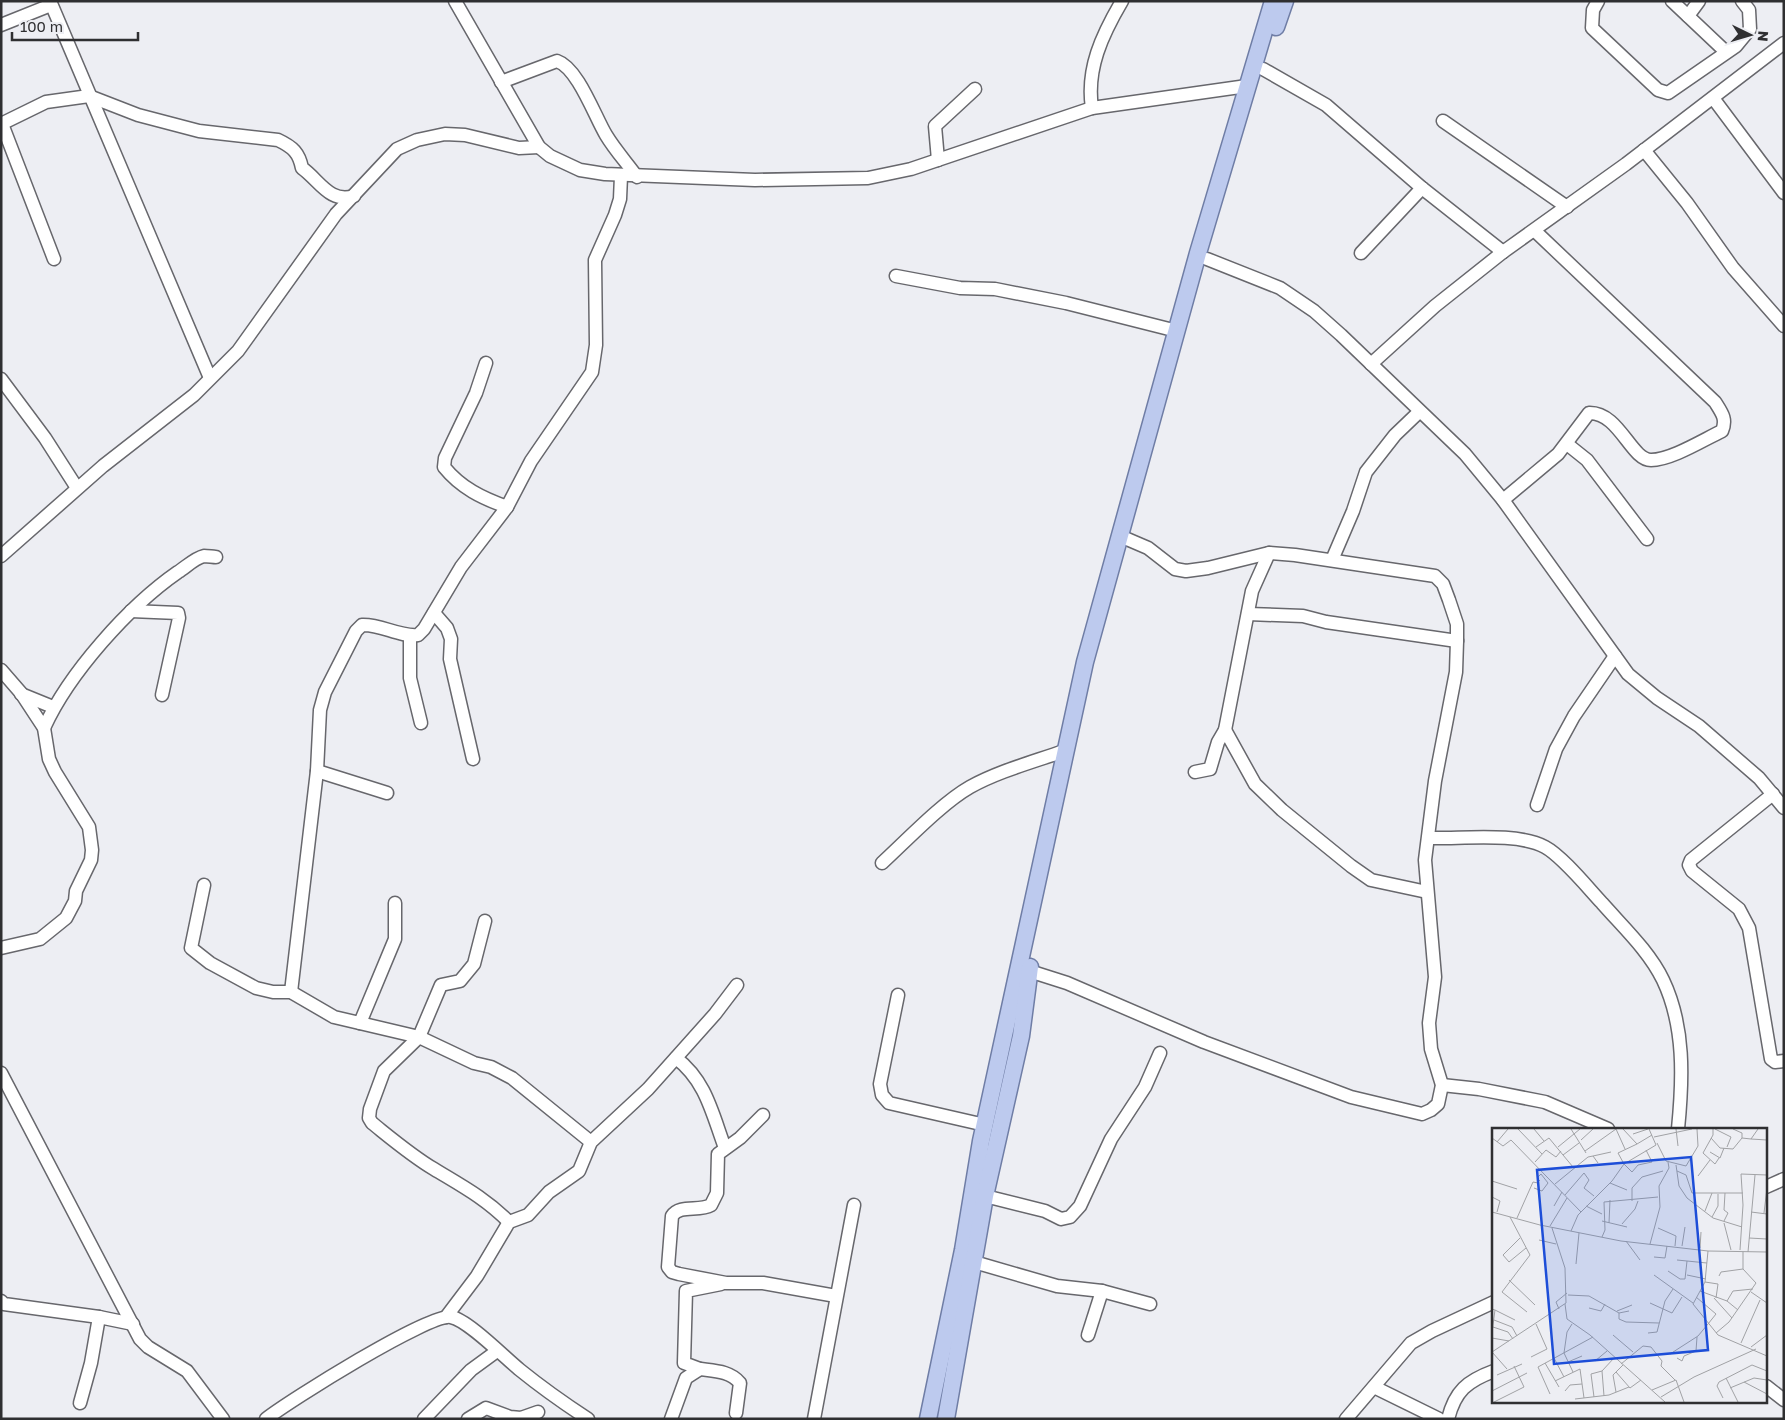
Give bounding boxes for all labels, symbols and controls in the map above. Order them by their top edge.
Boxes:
scale bar [12,10,139,42]
north arrow [1725,10,1775,60]
text: 100 m [20,17,63,35]
text: N [1755,30,1772,42]
inset map [1492,1128,1768,1402]

